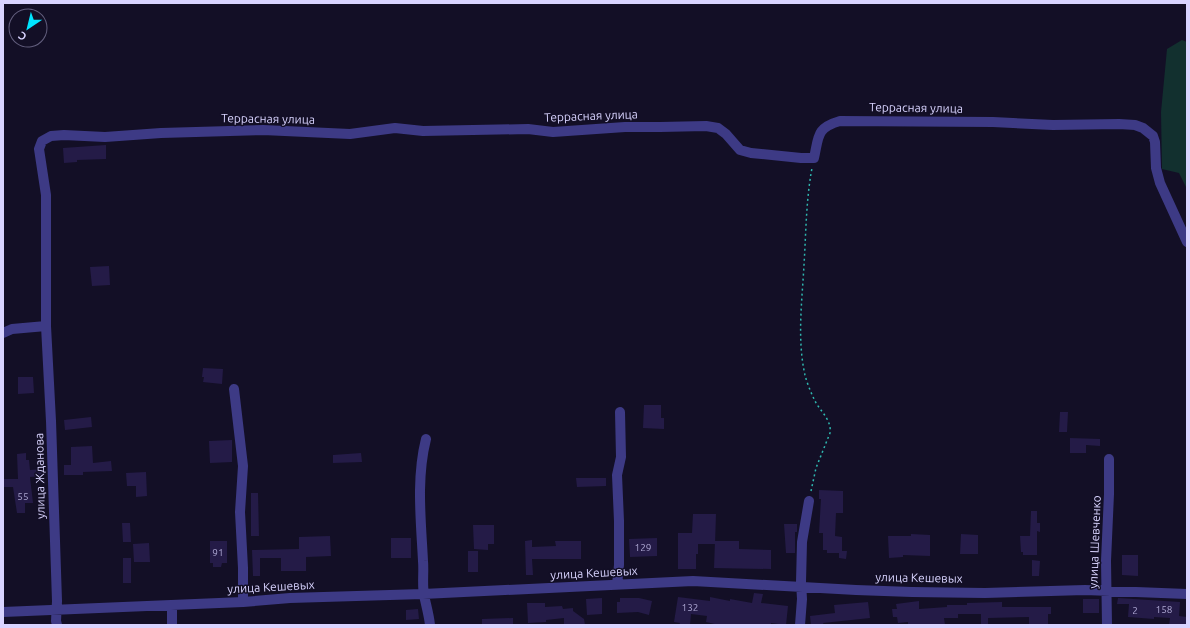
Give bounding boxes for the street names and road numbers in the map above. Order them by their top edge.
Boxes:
street label: Террасная улица [869,100,963,115]
street label: Террасная улица [544,107,638,124]
street label: Террасная улица [221,111,315,126]
street label: улица Жданова [32,433,47,519]
street label: улица Шевченко [1086,495,1103,589]
street label: улица Кешевых [550,564,638,581]
street label: улица Кешевых [875,570,963,585]
street label: улица Кешевых [227,578,315,595]

